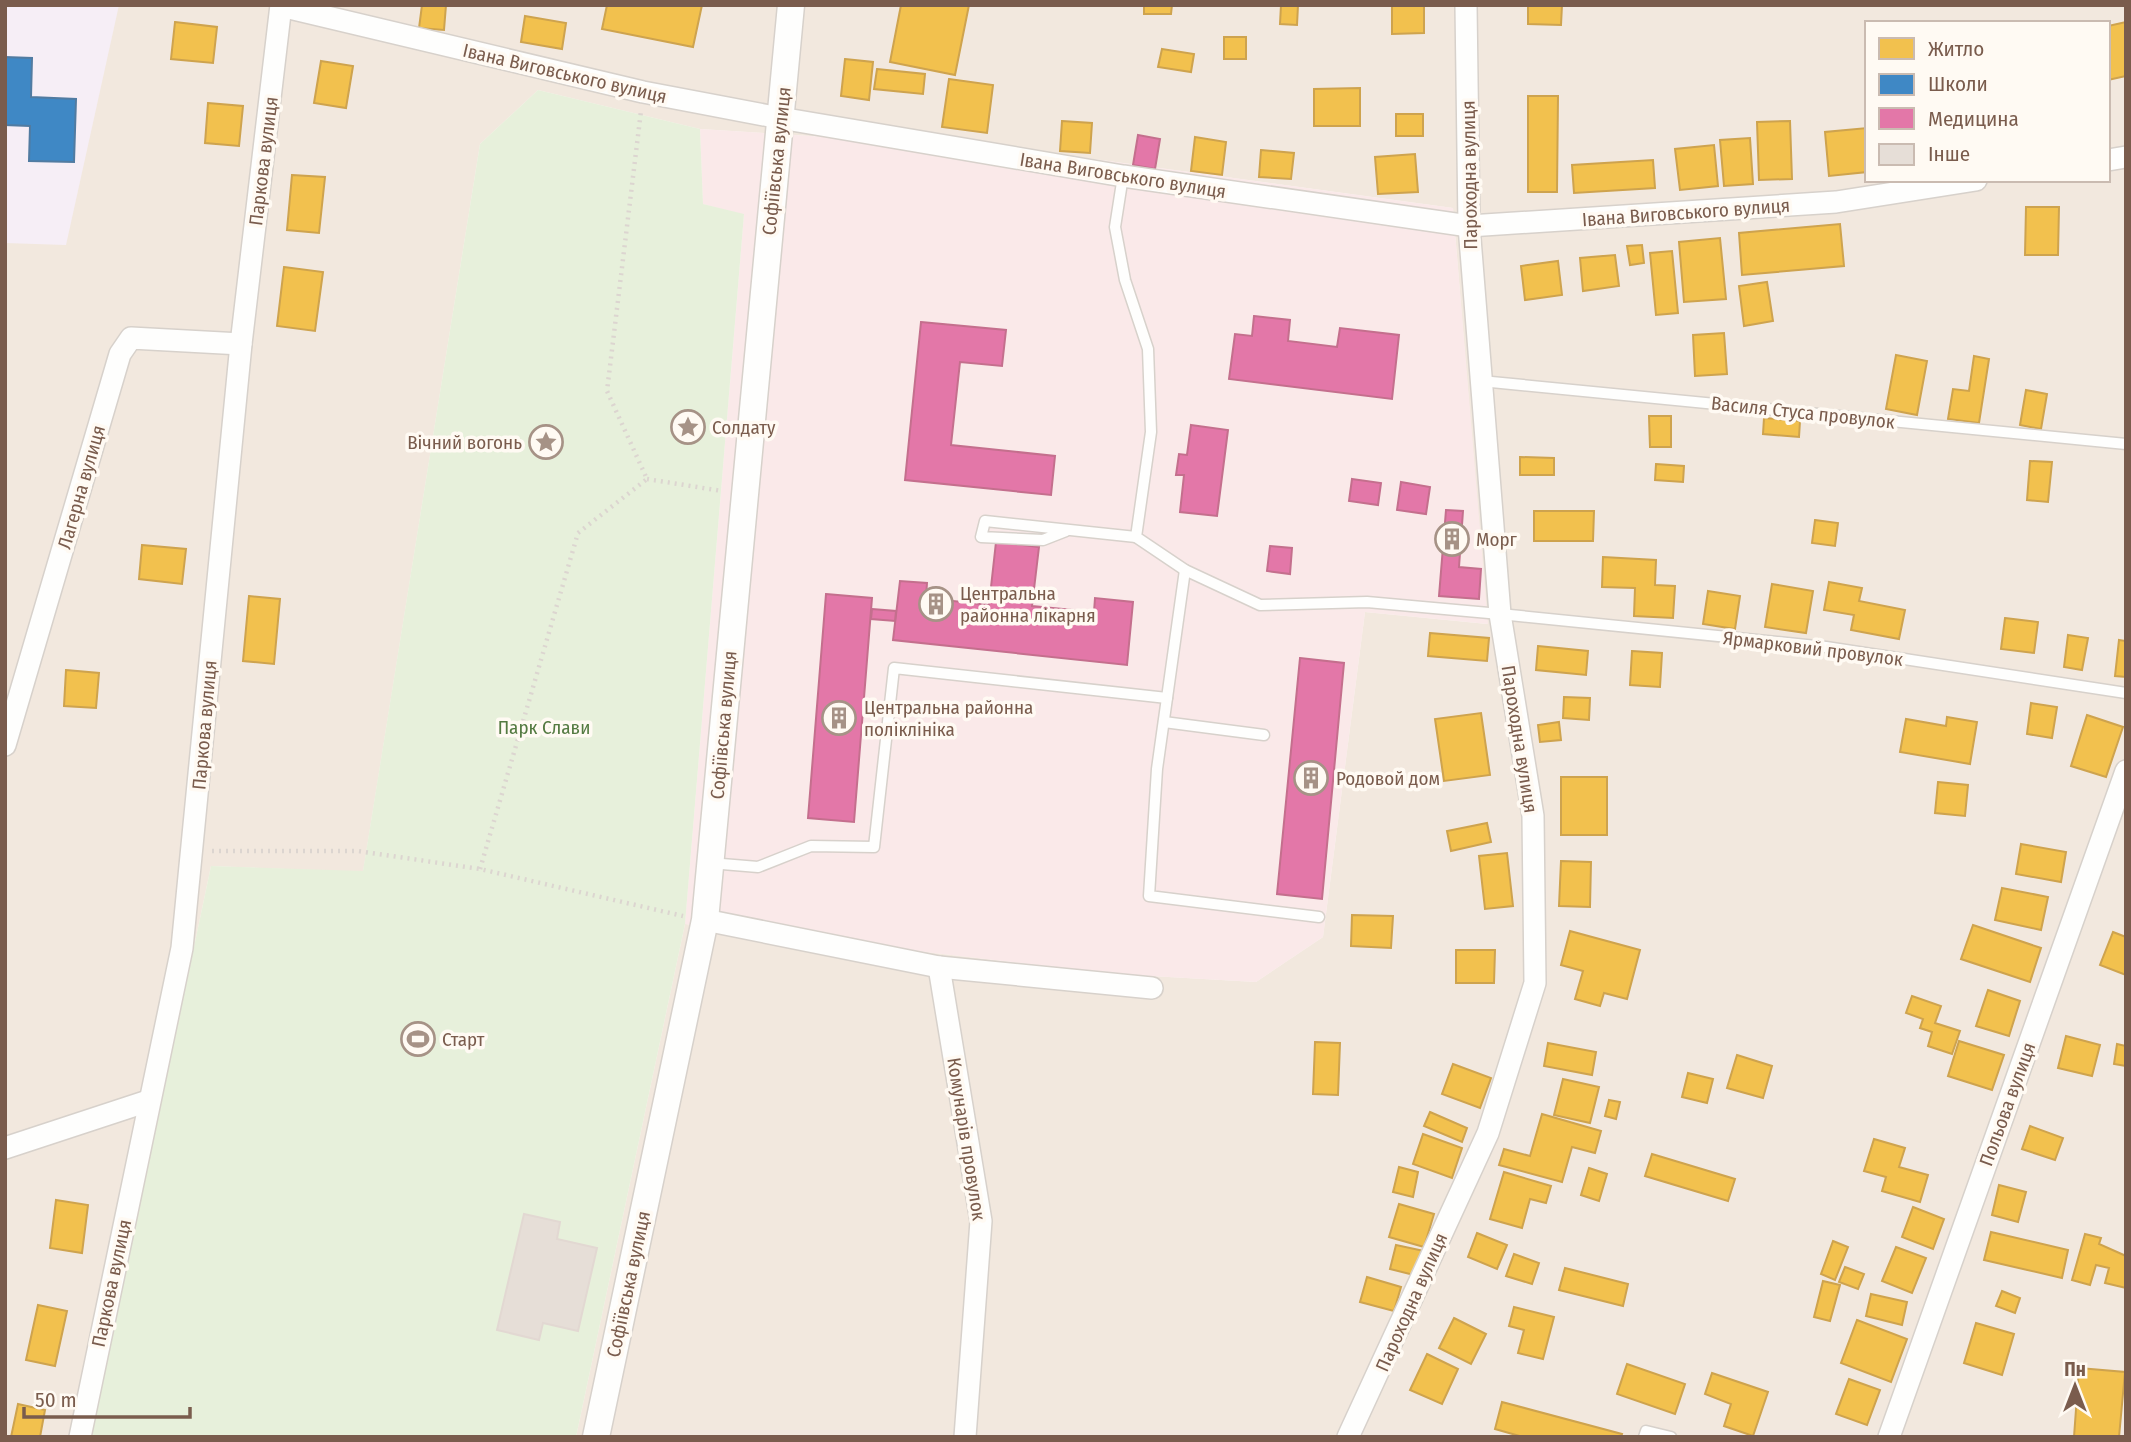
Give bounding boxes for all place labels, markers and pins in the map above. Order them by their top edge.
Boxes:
place icon: Солдату [669,408,707,446]
place label: Солдату [712,416,776,439]
place icon: Вічний вогонь [527,423,565,461]
place label: Вічний вогонь [407,431,522,454]
building icon: Морг [1433,520,1471,558]
place label: Морг [1476,528,1518,551]
place label: Центральна районна лікарня [960,582,1096,627]
building icon: Центральна районна лікарня [917,585,955,623]
place label: Центральна районна поліклініка [864,696,1033,741]
building icon: Центральна районна поліклініка [820,699,858,737]
building icon: Родовой дом [1292,759,1330,797]
place label: Родовой дом [1336,767,1440,790]
sports icon: Старт [399,1020,437,1058]
place label: Старт [442,1028,485,1051]

